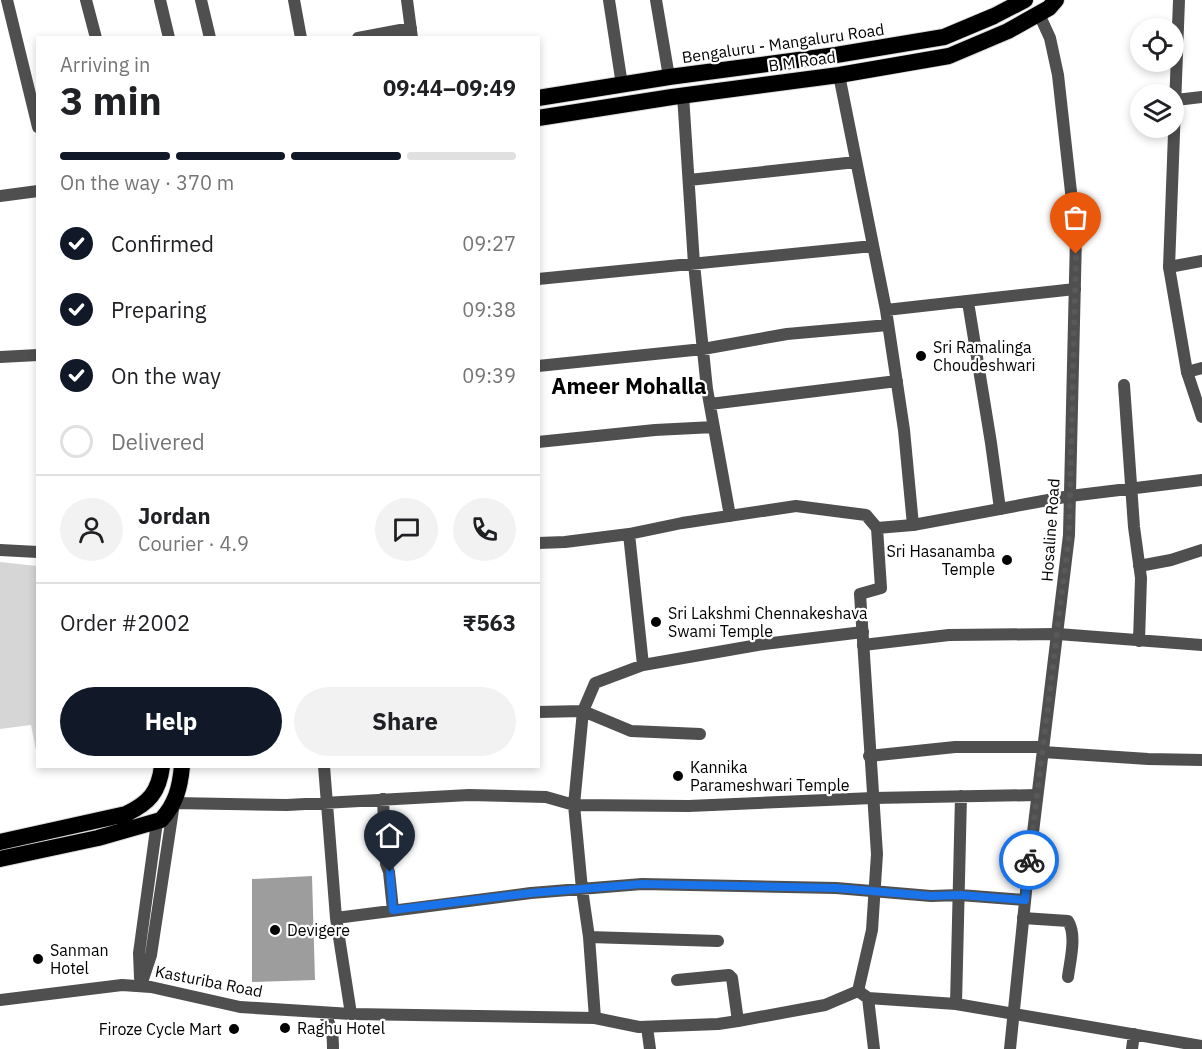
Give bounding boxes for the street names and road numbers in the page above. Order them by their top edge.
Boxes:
street label: Bengaluru - Mangaluru Road [681,19,885,67]
street label: B M Road [767,46,837,76]
street label: Hosaline Road [1036,478,1064,582]
street label: Kasturiba Road [154,961,264,1001]

